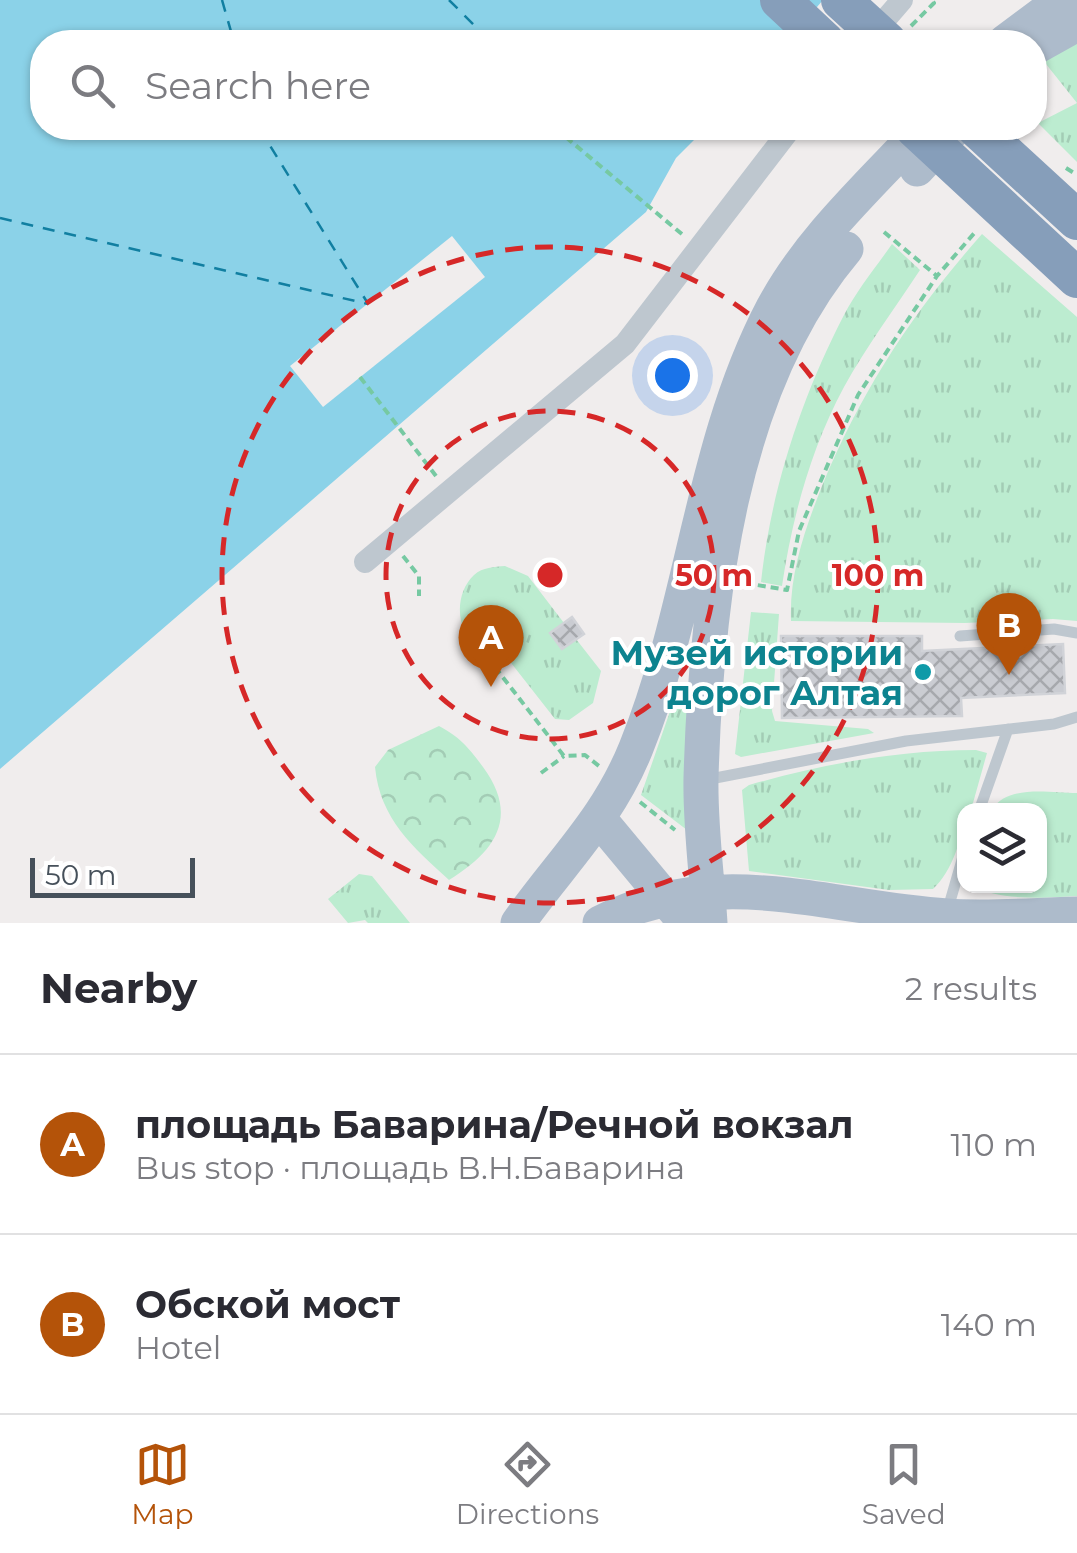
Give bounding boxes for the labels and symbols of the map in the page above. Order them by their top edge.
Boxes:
your location [647,350,698,401]
centre of rings [532,557,568,593]
text: 50 m [675,557,753,594]
text: 100 m [832,557,924,594]
pin: B [976,592,1042,675]
pin: A [458,604,524,687]
place label: Музей истории дорог Алтая [611,631,903,714]
marker: Музей истории дорог Алтая [912,661,934,683]
scale bar [30,853,195,898]

